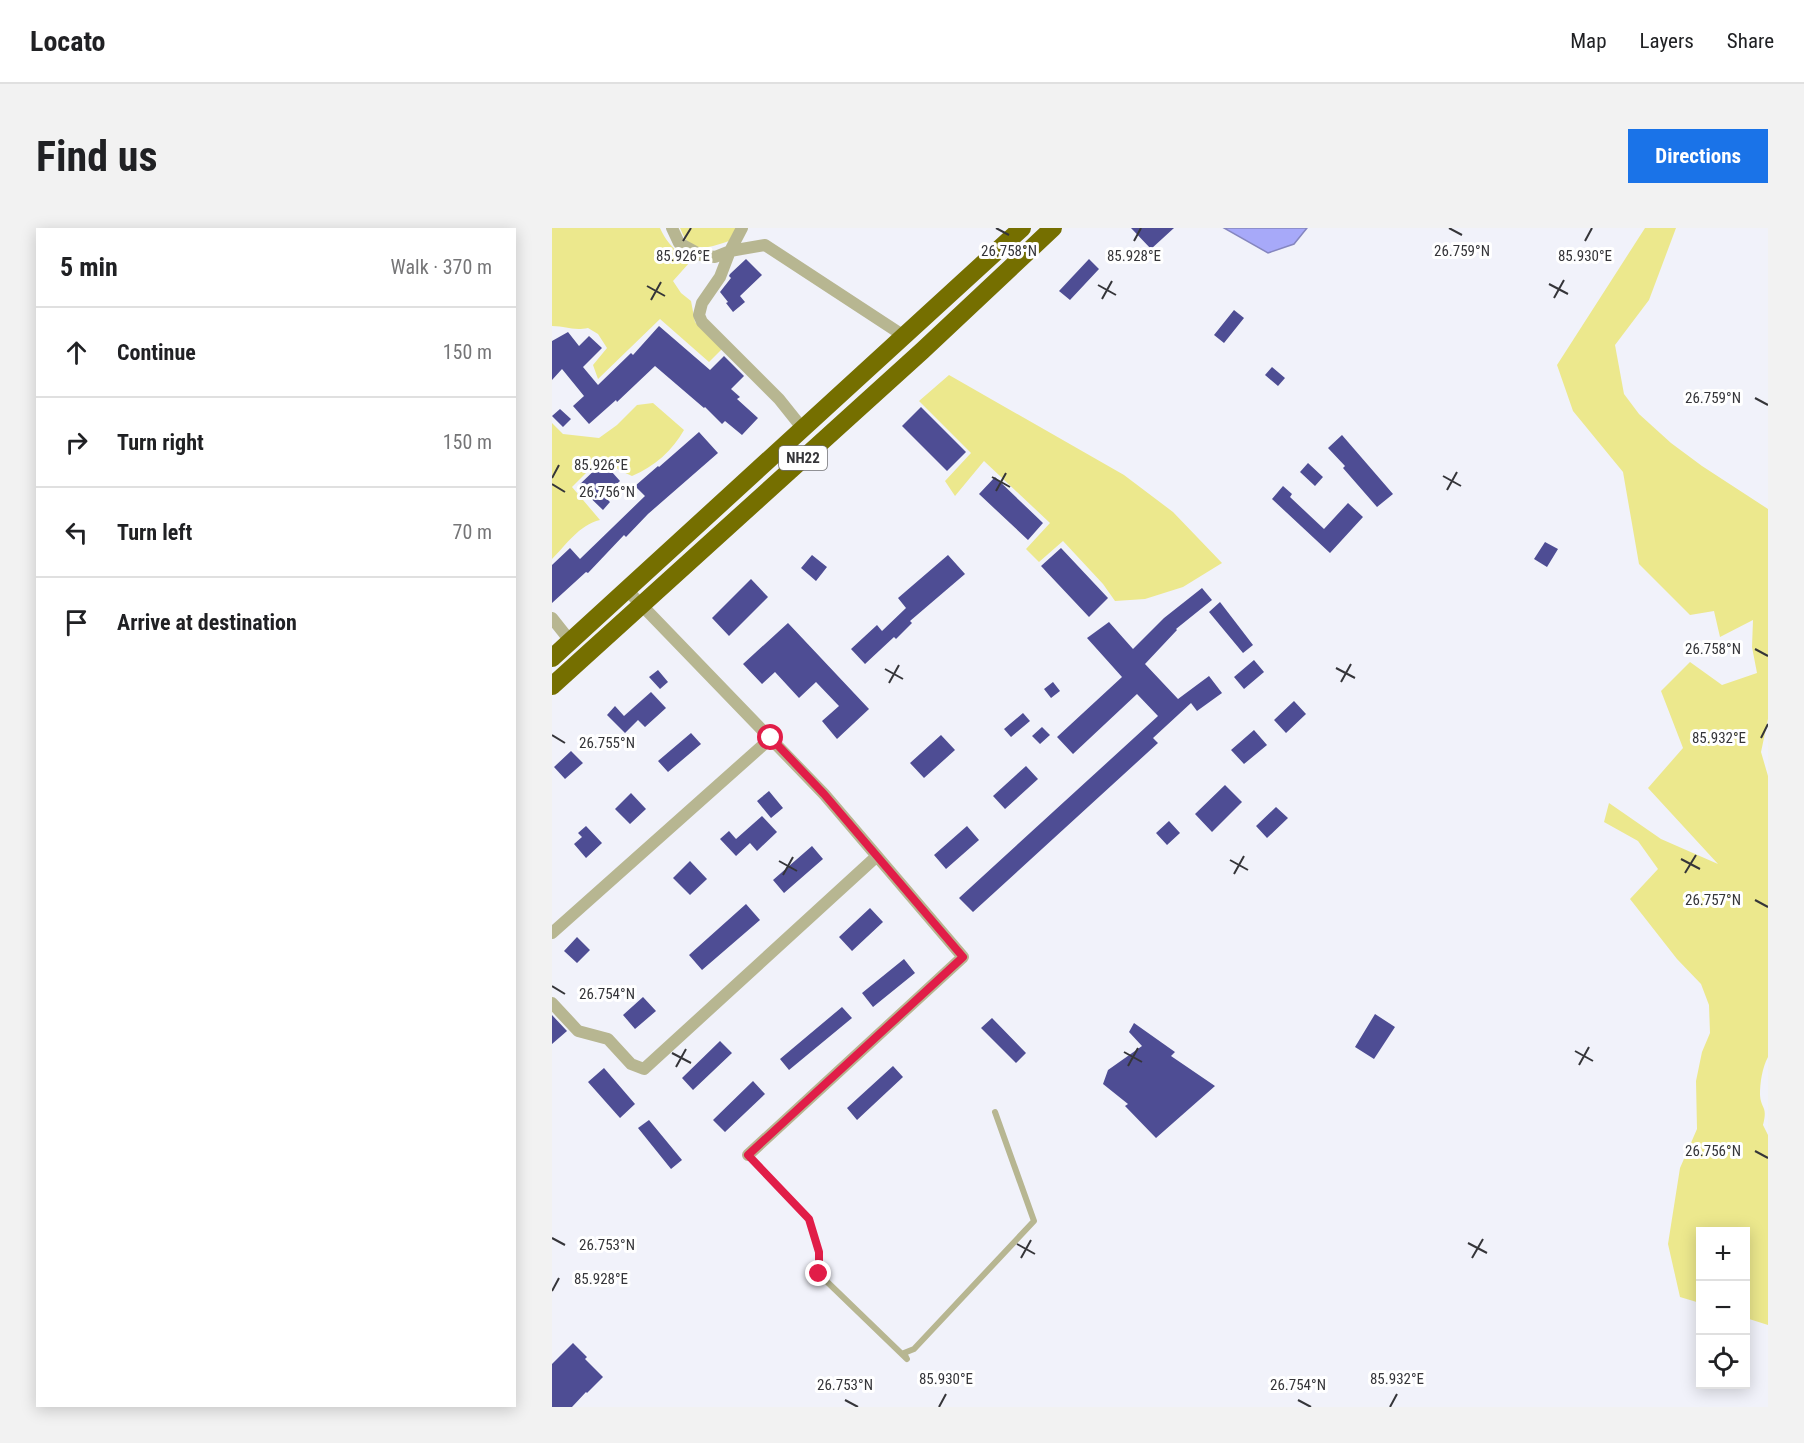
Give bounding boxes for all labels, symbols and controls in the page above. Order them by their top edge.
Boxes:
text: Locato [30,25,106,58]
text: Map [1570,29,1607,53]
text: Layers [1640,29,1694,53]
text: Share [1727,29,1774,53]
button: Directions [1628,129,1768,183]
text: Find us [36,132,157,181]
text: 26.758°N [981,242,1037,260]
text: 26.759°N [1434,242,1490,260]
text: 85.926°E [656,247,710,265]
text: 85.928°E [1107,247,1161,265]
text: 85.930°E [1558,247,1612,265]
text: 5 min [60,252,118,282]
text: Walk · 370 m [391,255,492,279]
icon: ahead [60,336,93,369]
text: Continue [117,340,196,365]
text: 150 m [443,340,492,364]
text: 26.759°N [1685,389,1741,407]
icon: right [60,426,93,459]
text: Turn right [117,430,204,455]
text: 150 m [443,430,492,454]
road number: NH22 [779,446,827,470]
text: 85.926°E [574,456,628,474]
text: 26.756°N [579,483,635,501]
icon: left [60,516,93,549]
text: Turn left [117,520,192,545]
text: 70 m [453,520,492,544]
icon: arrive [60,606,93,639]
text: Arrive at destination [117,610,297,635]
text: 26.758°N [1685,640,1741,658]
route start [757,724,783,750]
text: 85.932°E [1692,729,1746,747]
text: 26.755°N [579,734,635,752]
text: 26.757°N [1685,891,1741,909]
text: 26.754°N [579,985,635,1003]
text: 26.756°N [1685,1142,1741,1160]
map controls [1696,1227,1750,1389]
button: + [1696,1227,1750,1281]
text: 26.753°N [579,1236,635,1254]
route end [805,1260,831,1286]
text: 85.928°E [574,1270,628,1288]
button: − [1696,1281,1750,1335]
button: locate [1696,1335,1750,1389]
text: 85.930°E [919,1370,973,1388]
text: 85.932°E [1370,1370,1424,1388]
text: 26.753°N [817,1376,873,1394]
text: 26.754°N [1270,1376,1326,1394]

